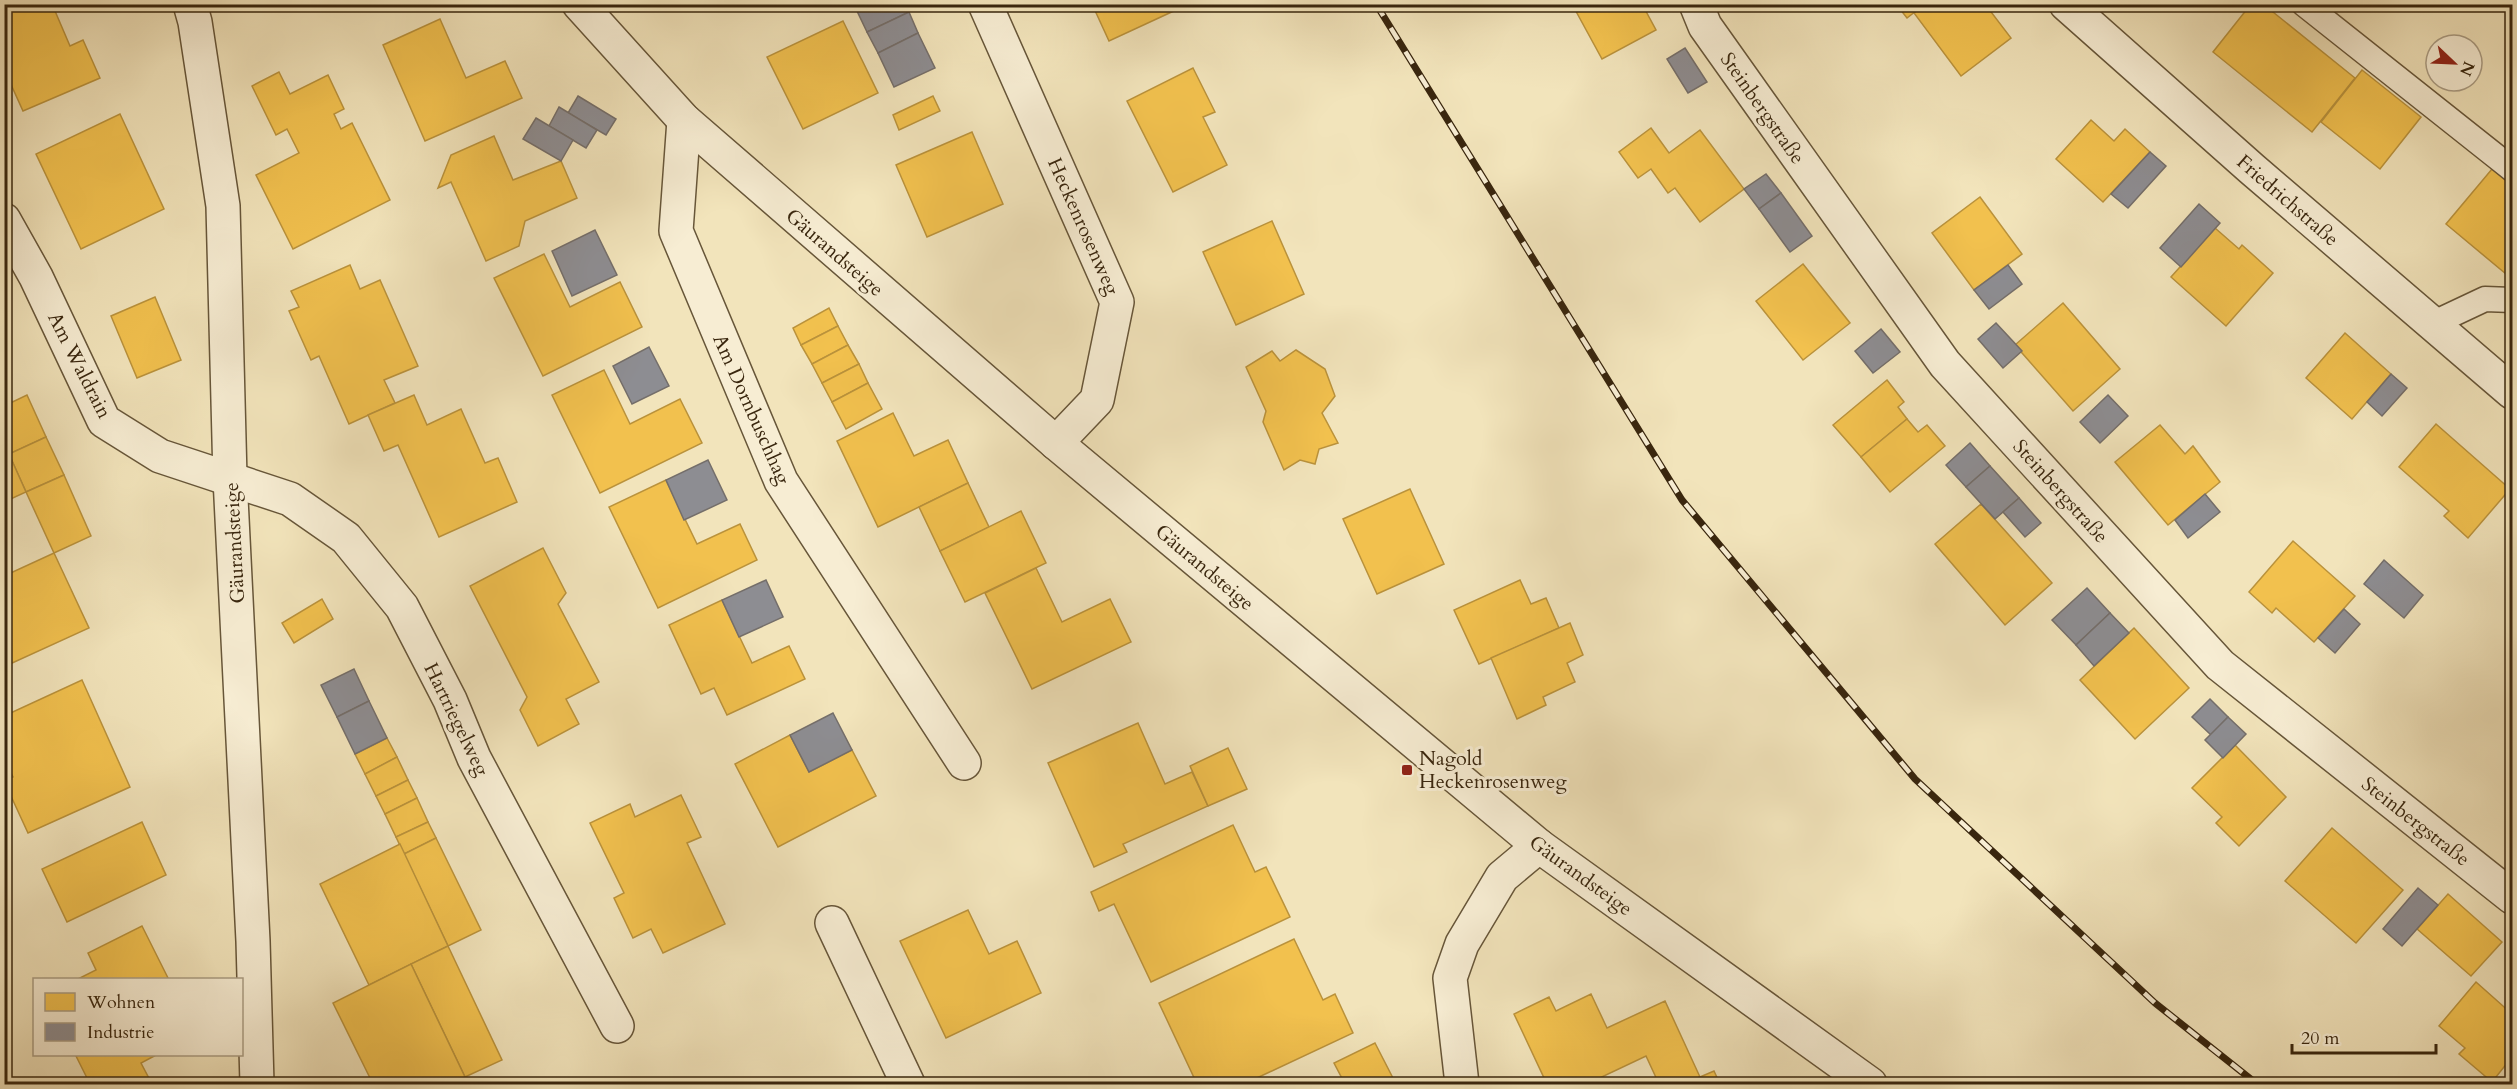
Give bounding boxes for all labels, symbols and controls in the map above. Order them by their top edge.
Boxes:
north arrow [2424,33,2484,93]
street label: Steinbergstraße [1714,47,1811,170]
text: N [2454,58,2480,79]
street label: Friedrichstraße [2231,149,2344,252]
street label: Heckenrosenweg [1041,153,1126,300]
street label: Gäurandsteige [780,202,889,302]
street label: Am Waldrain [41,307,118,424]
street label: Am Dornbuschhag [706,330,797,489]
street label: Steinbergstraße [2007,434,2114,549]
street label: Gäurandsteige [218,482,251,604]
street label: Gäurandsteige [1149,518,1260,617]
street label: Hartriegelweg [418,658,496,781]
place label: Nagold Heckenrosenweg [1419,745,1567,795]
marker: Nagold Heckenrosenweg [1400,763,1414,777]
street label: Steinbergstraße [2356,771,2475,872]
street label: Gäurandsteige [1524,829,1638,922]
legend [33,978,243,1056]
text: Wohnen [86,990,156,1015]
scale bar [2292,1017,2436,1055]
text: Industrie [87,1020,154,1045]
text: 20 m [2301,1026,2340,1051]

